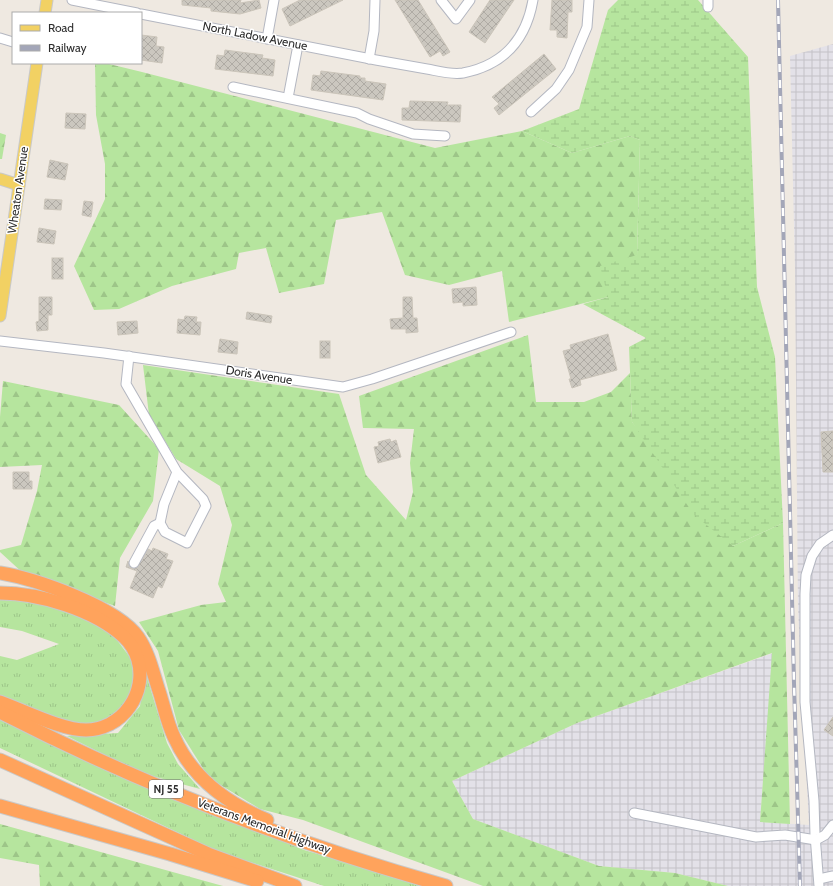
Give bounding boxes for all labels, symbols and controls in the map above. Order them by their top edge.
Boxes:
legend [12,12,142,64]
street label: North Ladow Avenue [201,18,309,53]
text: Road [48,20,74,35]
text: Railway [48,40,86,55]
street label: Wheaton Avenue [4,145,31,234]
street label: Doris Avenue [225,362,293,387]
road number: NJ 55 [149,780,183,798]
street label: Veterans Memorial Highway [195,794,333,857]

